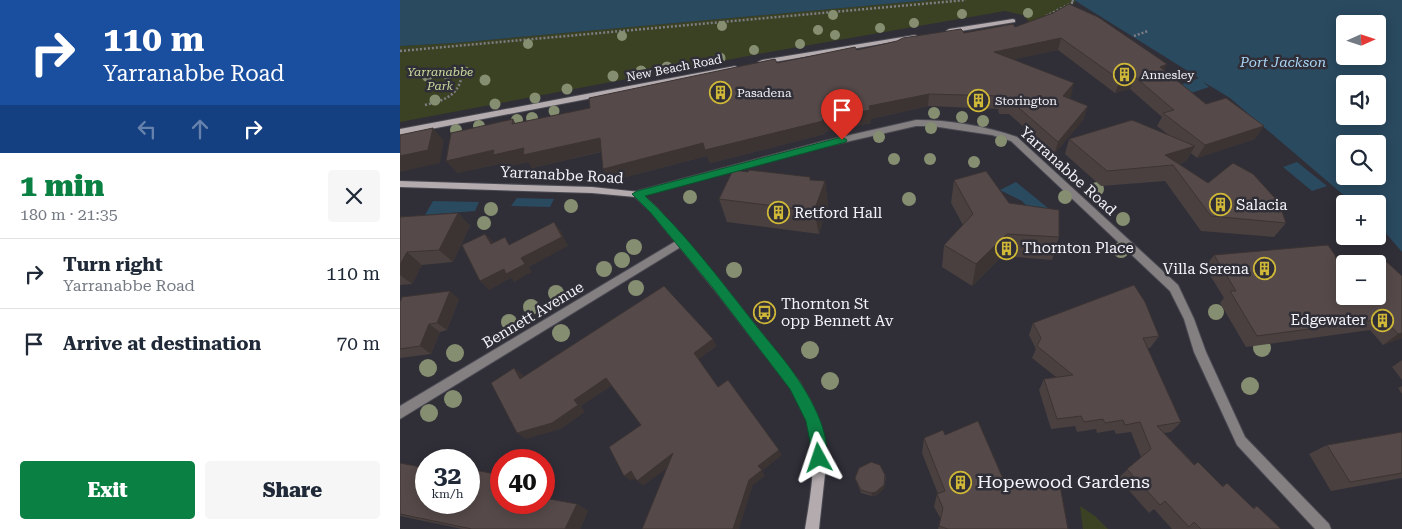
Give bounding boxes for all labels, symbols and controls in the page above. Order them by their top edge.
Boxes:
north arrow [1336,15,1386,65]
map controls [1336,15,1386,305]
text: 110 m [103,19,204,60]
icon: right [20,20,85,85]
street label: New Beach Road [625,52,723,84]
water label: Port Jackson [1239,54,1326,70]
text: Yarranabbe Road [103,61,284,86]
building icon: Annesley [1113,63,1137,87]
park label: Yarranabbe Park [407,65,473,93]
place label: Annesley [1141,68,1195,82]
button: sound [1336,75,1386,125]
building icon: Pasadena [709,81,733,105]
place label: Pasadena [737,86,792,100]
pin [821,89,863,140]
building icon: Storington [967,89,991,113]
place label: Storington [995,94,1057,108]
icon: arrive [828,96,856,124]
icon: left [133,115,161,143]
icon: ahead [186,115,214,143]
icon: right [239,115,267,143]
street label: Yarranabbe Road [1016,123,1120,219]
button: search [1336,135,1386,185]
street label: Yarranabbe Road [500,163,625,187]
text: 1 min [20,168,104,203]
button: close [328,170,380,222]
building icon: Salacia [1208,193,1232,217]
button: + [1336,195,1386,245]
place label: Salacia [1236,196,1287,214]
building icon: Retford Hall [766,201,790,225]
place label: Retford Hall [794,204,883,222]
text: 180 m · 21:35 [20,205,118,224]
building icon: Thornton Place [994,236,1018,260]
place label: Thornton Place [1022,239,1134,257]
text: Turn right [63,253,163,276]
button: − [1336,255,1386,305]
building icon: Villa Serena [1253,257,1277,281]
icon: right [20,260,48,288]
place label: Villa Serena [1163,260,1249,278]
text: 110 m [326,262,380,285]
text: Yarranabbe Road [63,276,195,295]
street label: Bennett Avenue [479,278,587,352]
place label: Thornton St opp Bennett Av [781,295,894,330]
bus stop icon: Thornton St opp Bennett Av [753,301,777,325]
building icon: Edgewater [1370,308,1394,332]
place label: Edgewater [1290,311,1366,329]
icon: arrive [20,330,48,358]
text: Arrive at destination [63,332,261,355]
text: 70 m [337,332,380,355]
position arrow [792,431,844,483]
speed limit sign: 40 [490,449,555,514]
button: Exit [20,461,195,519]
button: Share [205,461,380,519]
text: 32 [433,461,462,490]
building icon: Hopewood Gardens [949,470,973,494]
place label: Hopewood Gardens [977,471,1150,492]
text: km/h [431,487,464,501]

